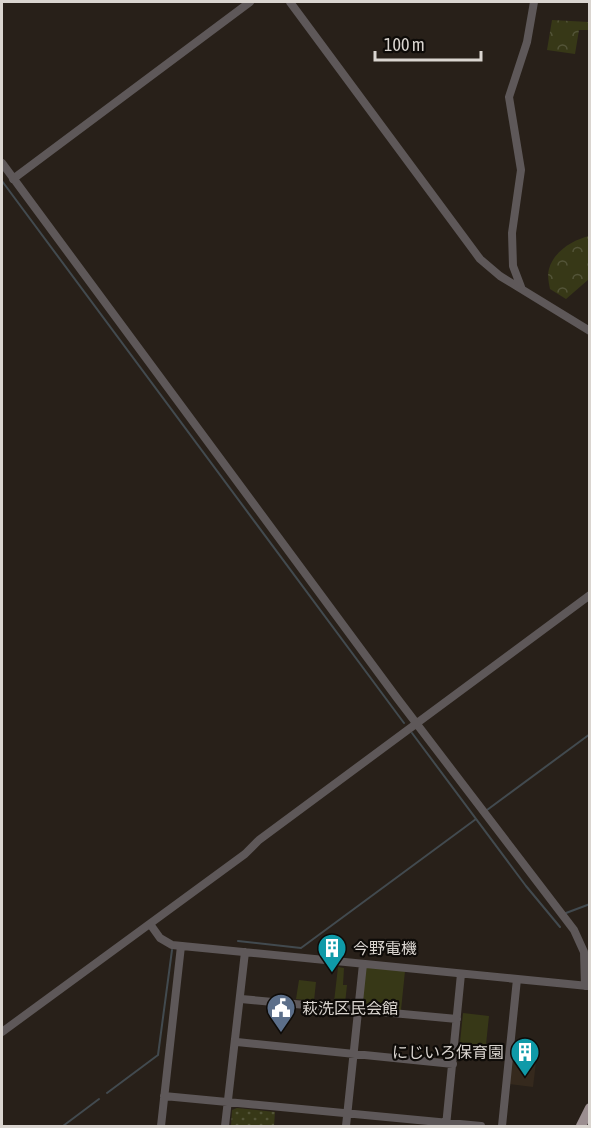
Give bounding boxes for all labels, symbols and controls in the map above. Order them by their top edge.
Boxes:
scale bar [375,24,482,62]
text: 100 m [384,34,425,55]
building icon: 今野電機 [316,932,348,974]
place label: 今野電機 [353,939,417,957]
public building icon: 萩洗区民会館 [265,992,297,1034]
place label: 萩洗区民会館 [302,999,398,1017]
building icon: にじいろ保育園 [509,1036,541,1078]
place label: にじいろ保育園 [392,1043,504,1061]

